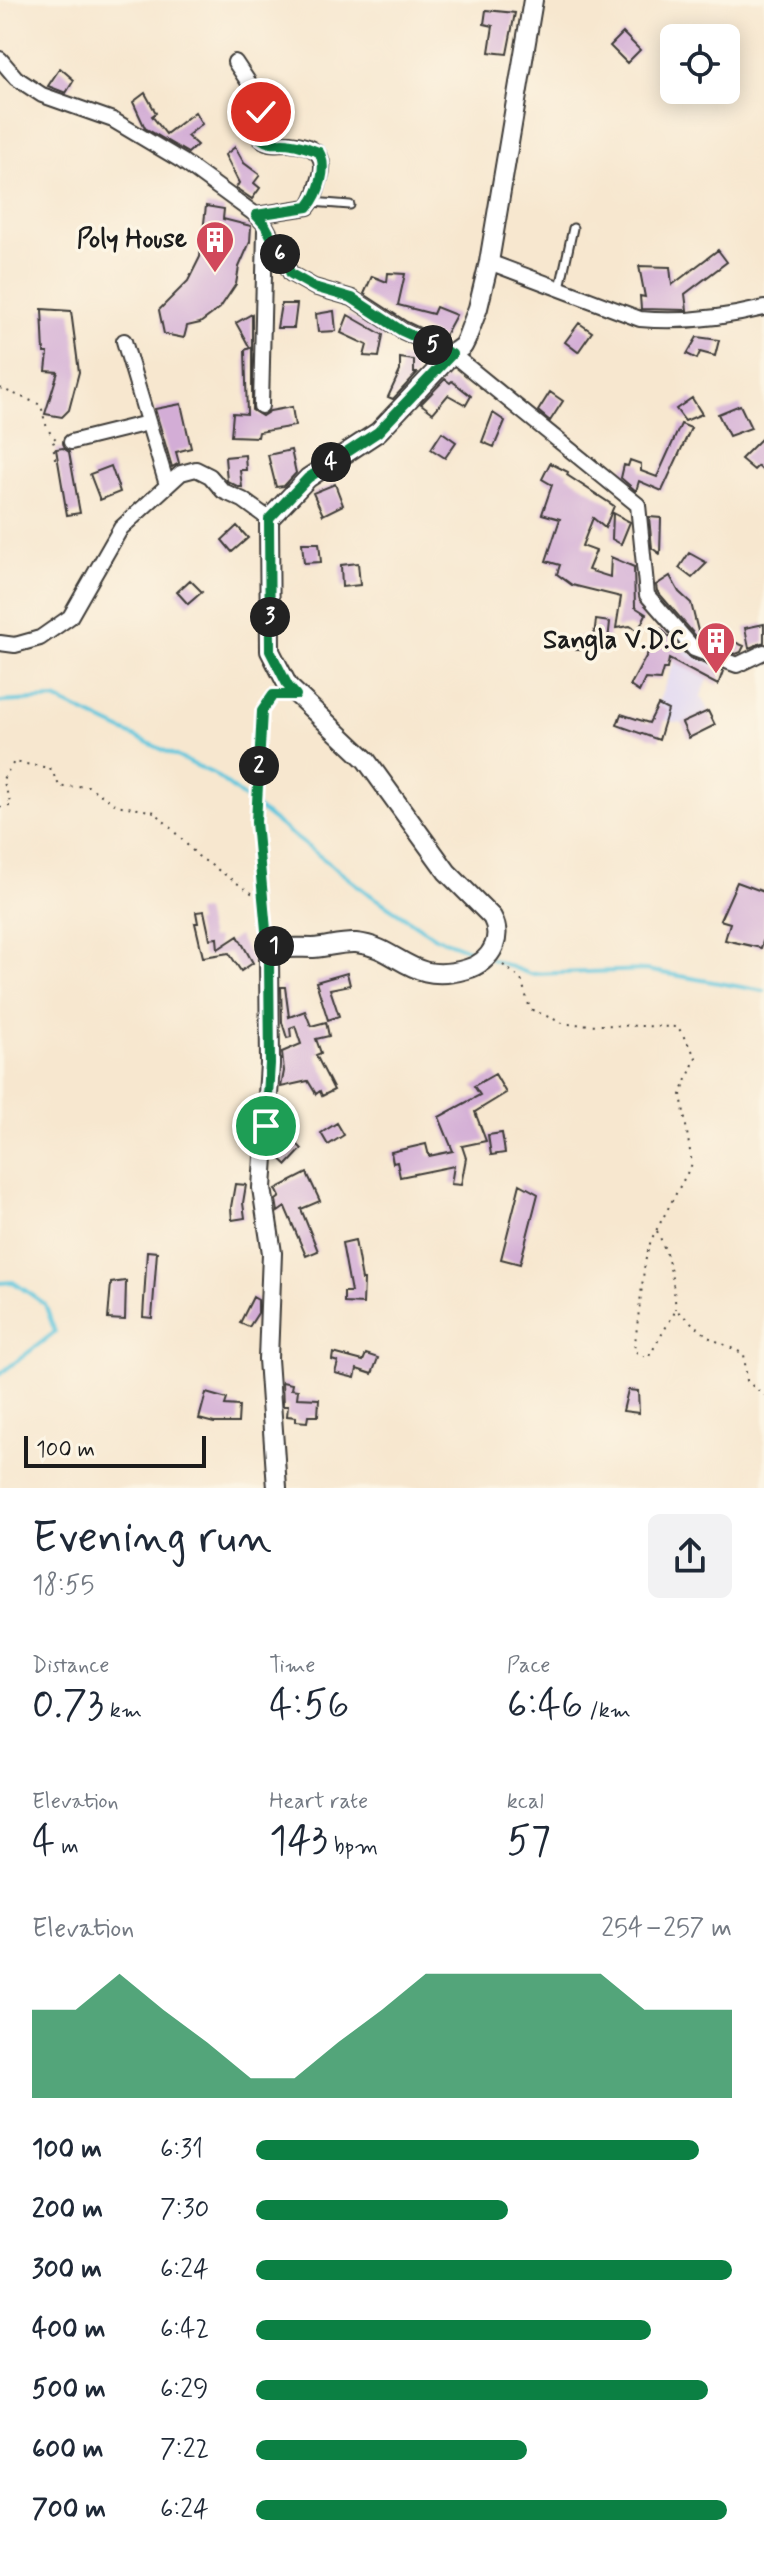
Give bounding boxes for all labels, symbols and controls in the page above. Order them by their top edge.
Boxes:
map controls [660,24,740,104]
button: locate [660,24,740,104]
pin [227,78,295,146]
icon: check [239,90,283,134]
building icon: Poly House [194,219,236,274]
place label: Poly House [77,223,187,257]
pin: 6 [260,234,300,274]
text: 6 [274,240,286,268]
pin: 5 [413,325,453,365]
text: 5 [426,331,440,359]
pin: 4 [311,442,351,482]
text: 4 [325,448,337,476]
pin: 3 [250,597,290,637]
text: 3 [265,603,275,631]
building icon: Sangla V.D.C [695,620,737,675]
place label: Sangla V.D.C [543,624,689,661]
pin: 2 [239,746,279,786]
text: 2 [254,752,264,780]
pin: 1 [254,926,294,966]
text: 1 [269,932,279,960]
pin [232,1092,300,1160]
icon: arrive [244,1104,288,1148]
scale bar [24,1432,206,1468]
text: 100 m [36,1436,95,1464]
text: Evening run [32,1510,272,1568]
button: share [648,1514,732,1598]
text: 18:55 [32,1569,94,1603]
text: Distance [32,1652,109,1680]
text: Time [269,1652,315,1680]
text: Pace [507,1652,550,1680]
text: 0.73 [32,1680,104,1732]
text: 4:56 [269,1680,349,1732]
text: 6:46 [507,1680,583,1732]
text: km [104,1697,142,1725]
text: /km [583,1697,631,1725]
text: Elevation [32,1788,119,1816]
text: Heart rate [269,1788,368,1816]
text: kcal [507,1788,544,1816]
text: 4 [32,1816,55,1868]
text: 143 [269,1816,328,1868]
text: 57 [507,1816,551,1868]
text: m [55,1833,79,1861]
text: bpm [328,1833,378,1861]
text: Elevation [32,1912,134,1946]
text: 254–257 m [601,1912,732,1946]
text: 100 m [32,2133,102,2167]
text: 6:31 [160,2133,203,2167]
text: 200 m [32,2193,103,2227]
text: 7:30 [160,2193,209,2227]
text: 300 m [32,2253,102,2287]
text: 6:24 [160,2253,209,2287]
text: 400 m [32,2313,105,2347]
text: 6:42 [160,2313,209,2347]
text: 500 m [32,2373,106,2407]
text: 6:29 [160,2373,209,2407]
text: 600 m [32,2433,104,2467]
text: 7:22 [160,2433,209,2467]
text: 700 m [32,2493,106,2527]
text: 6:24 [160,2493,209,2527]

